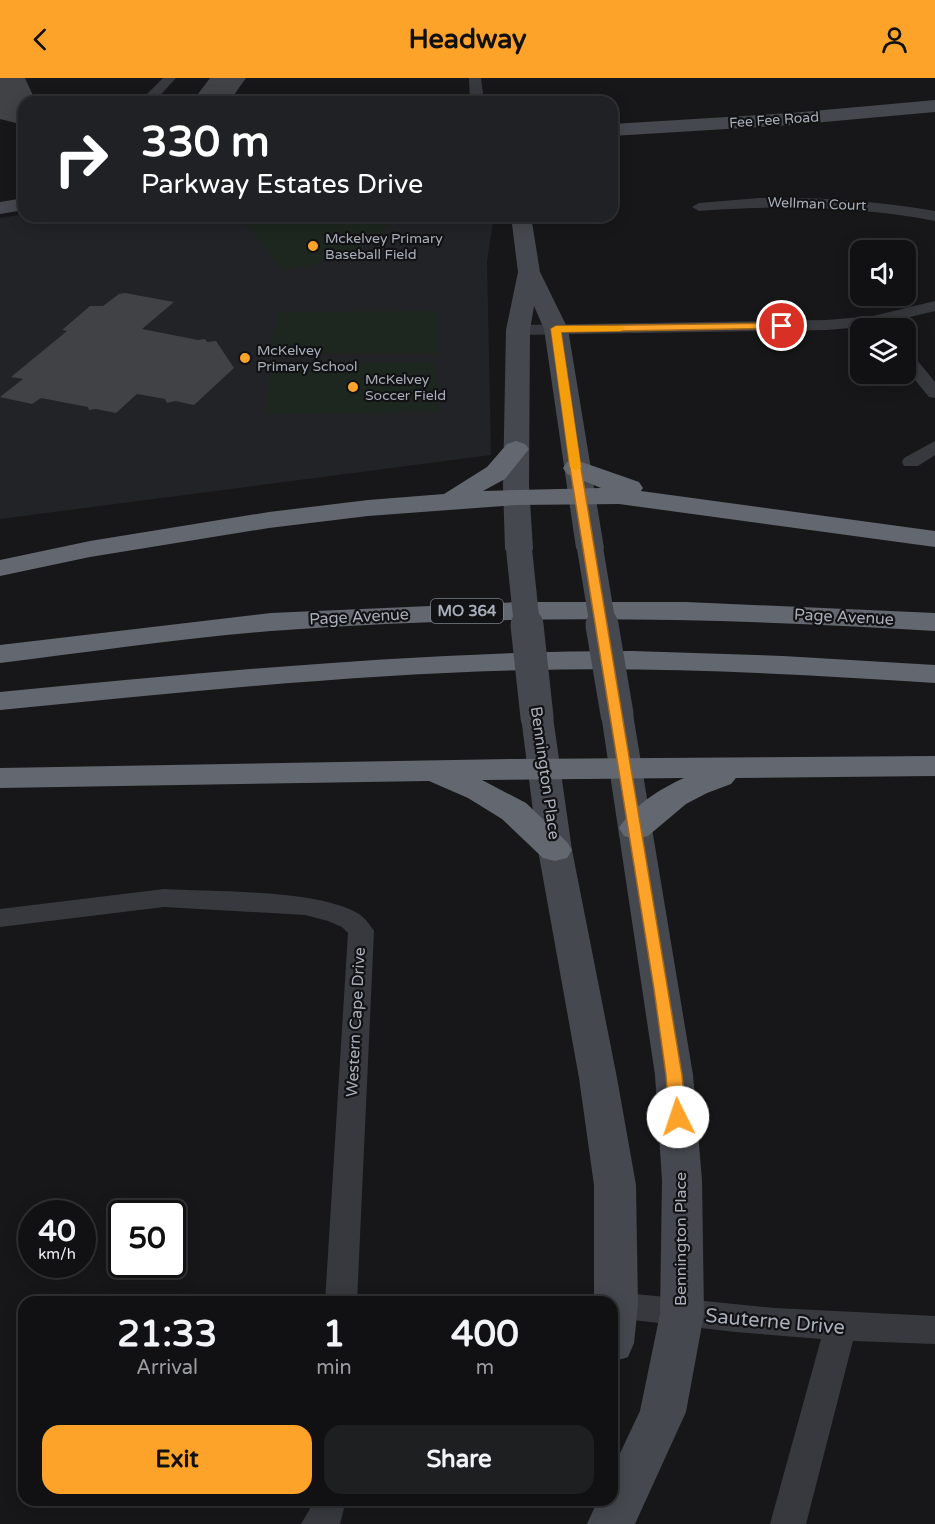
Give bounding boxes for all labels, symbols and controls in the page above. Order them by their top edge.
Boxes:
icon: back [24,23,57,56]
text: Headway [408,23,527,56]
icon: person [878,23,911,56]
street label: Fee Fee Road [728,108,820,132]
text: 330 m [141,117,270,168]
icon: right [42,120,120,198]
text: Parkway Estates Drive [141,168,423,201]
street label: Wellman Court [767,194,867,214]
place label: Mckelvey Primary Baseball Field [325,230,443,263]
marker: Mckelvey Primary Baseball Field [306,239,320,253]
map controls [850,240,916,384]
button: sound [850,240,916,306]
pin [756,300,807,351]
icon: arrive [765,309,798,342]
button: layers [850,318,916,384]
place label: McKelvey Primary School [257,342,358,375]
marker: McKelvey Primary School [238,351,252,365]
place label: McKelvey Soccer Field [365,371,446,404]
marker: McKelvey Soccer Field [346,380,360,394]
road number: MO 364 [431,599,503,623]
street label: Page Avenue [309,604,409,630]
street label: Page Avenue [794,604,894,630]
street label: Bennington Place [526,705,564,841]
street label: Western Cape Drive [342,947,370,1097]
position arrow [646,1085,710,1149]
street label: Bennington Place [671,1172,691,1306]
speed limit sign: 50 [108,1200,186,1278]
text: 40 [38,1213,76,1250]
text: km/h [38,1245,76,1263]
street label: Sauterne Drive [704,1304,846,1340]
text: 21:33 [117,1313,217,1356]
text: 1 [323,1313,345,1356]
text: 400 [451,1313,519,1356]
text: Arrival [136,1356,198,1380]
text: min [316,1356,352,1380]
text: m [476,1356,494,1380]
button: Exit [42,1425,312,1494]
button: Share [324,1425,594,1494]

